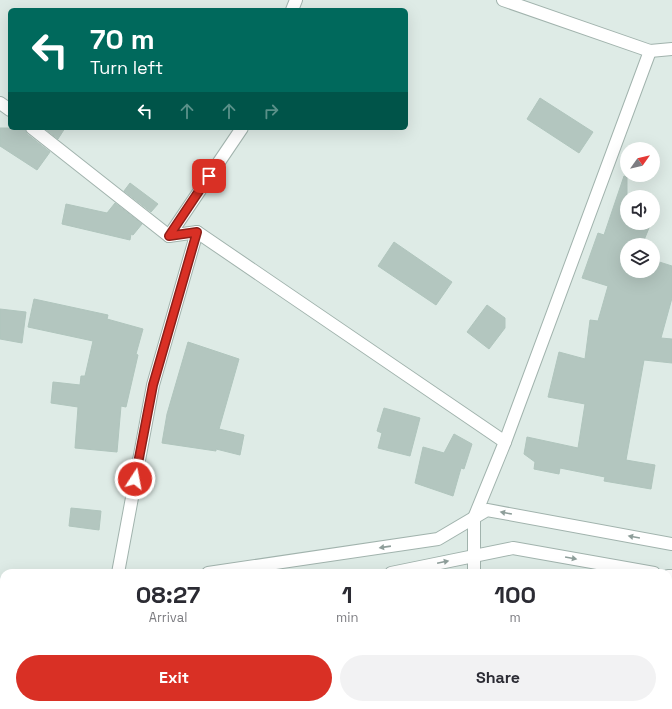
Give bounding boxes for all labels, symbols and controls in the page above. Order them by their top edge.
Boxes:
text: 70 m [90,21,155,57]
icon: left [24,24,76,76]
text: Turn left [90,56,163,79]
icon: left [134,100,156,122]
icon: ahead [176,100,198,122]
icon: ahead [218,100,240,122]
icon: right [260,100,282,122]
north arrow [620,142,660,182]
map controls [620,142,660,278]
pin [192,159,226,193]
icon: arrive [198,165,220,187]
button: sound [620,190,660,230]
button: layers [620,238,660,278]
position arrow [114,458,156,500]
one-way arrow [500,510,512,516]
one-way arrow [628,533,640,539]
one-way arrow [379,544,391,550]
one-way arrow [565,555,577,561]
one-way arrow [437,559,449,565]
text: 08:27 [136,579,200,610]
text: 1 [342,579,353,610]
text: 100 [494,579,536,610]
text: Arrival [149,609,187,626]
text: min [336,609,358,626]
text: m [510,609,521,626]
button: Exit [16,655,332,701]
button: Share [340,655,656,701]

